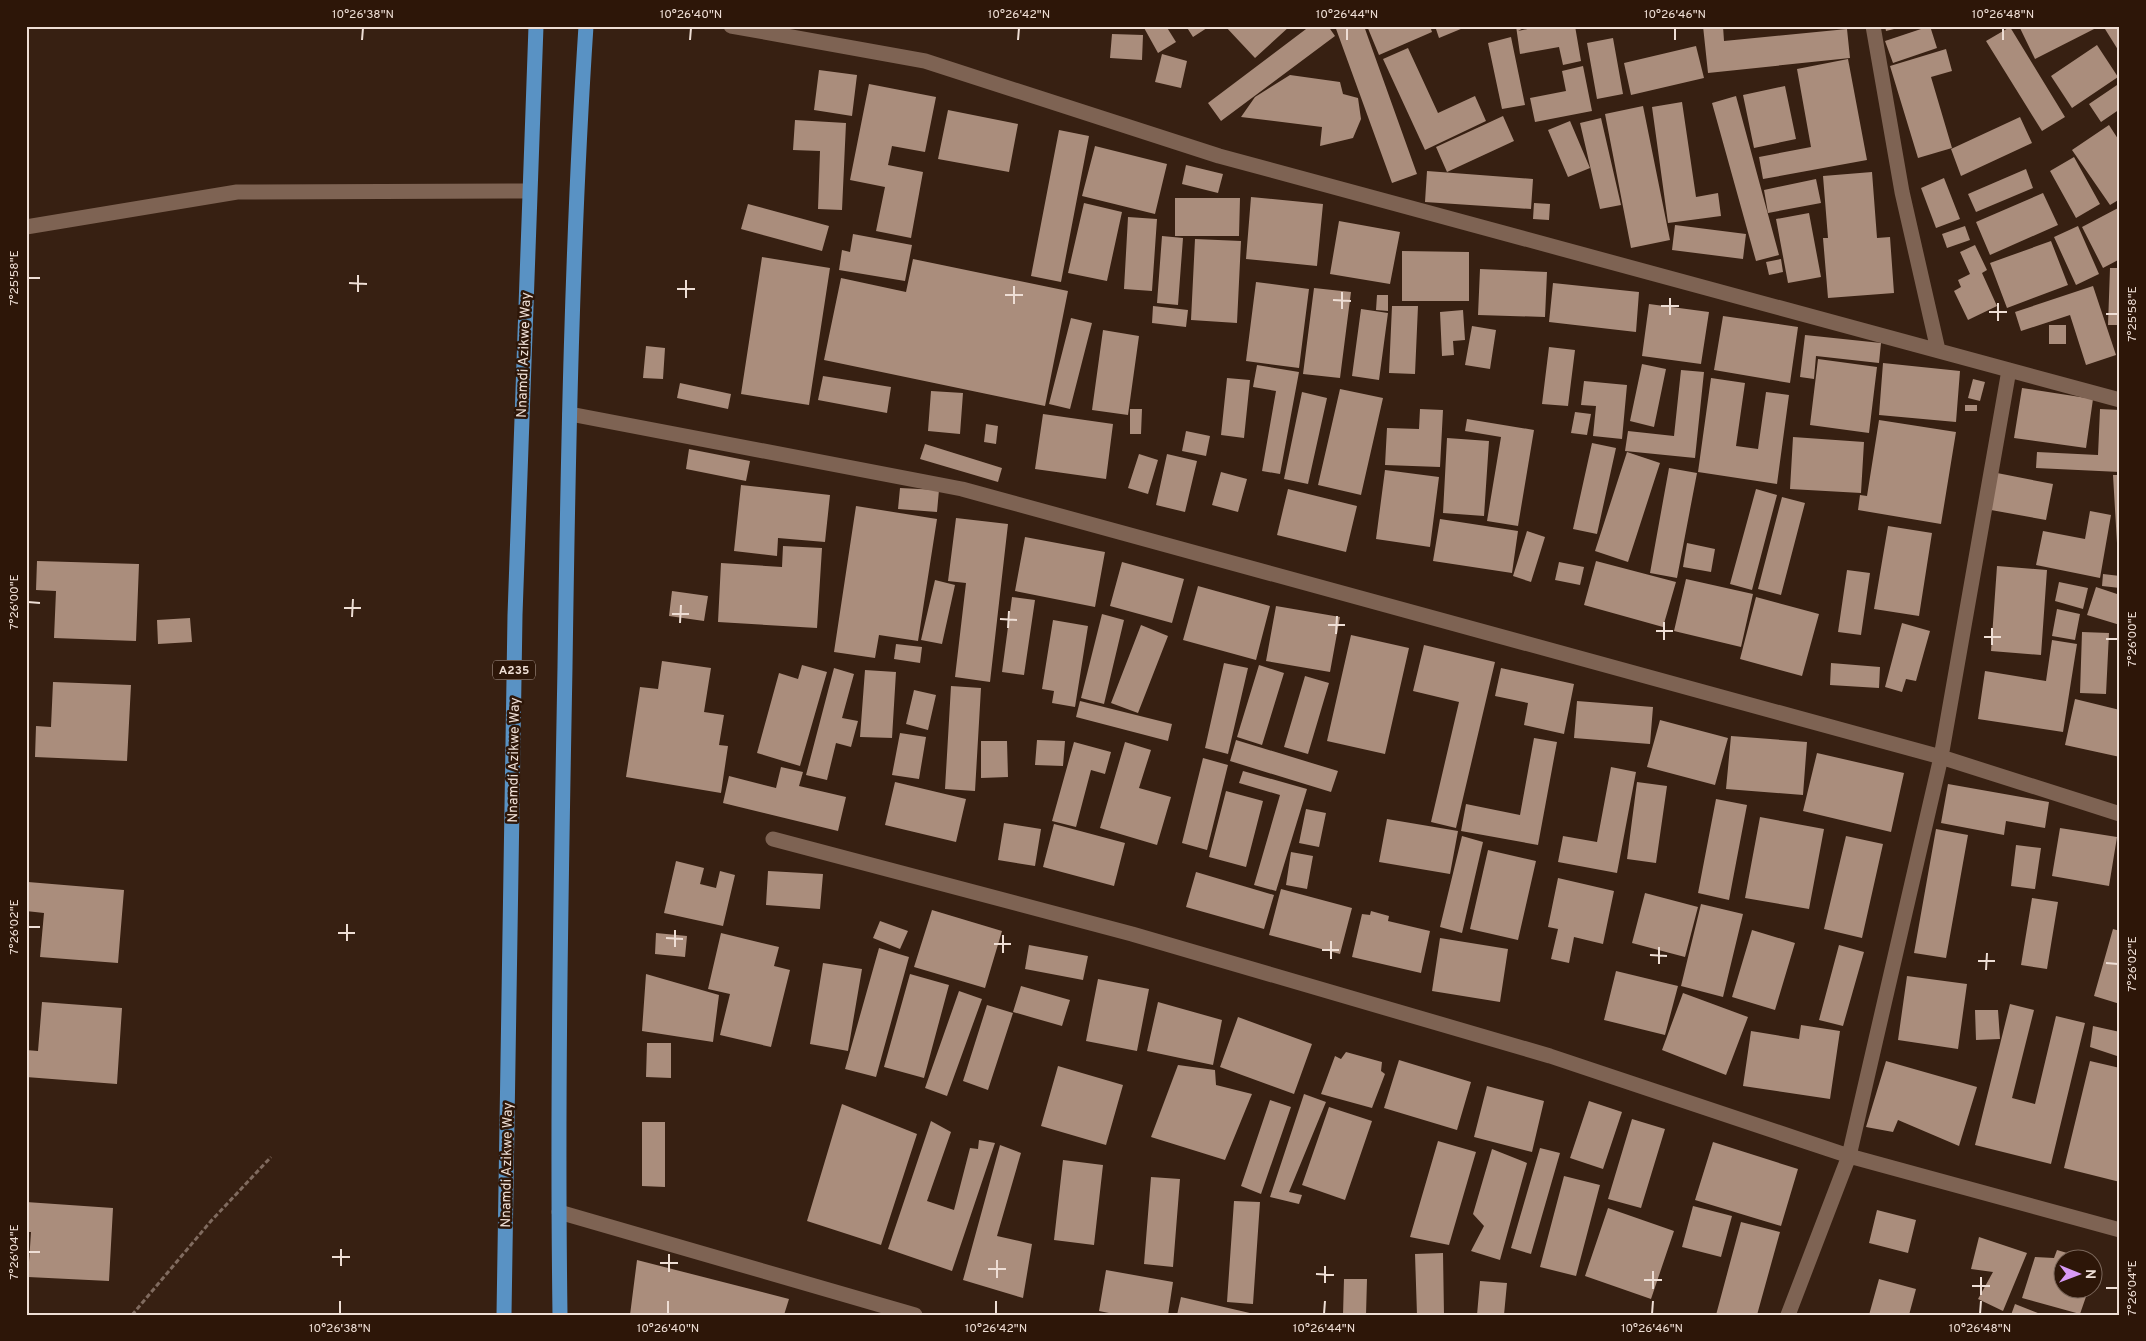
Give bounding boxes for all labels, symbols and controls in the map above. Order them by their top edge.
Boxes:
text: 10°26'38"N [332,7,394,23]
text: 10°26'40"N [660,7,722,23]
text: 10°26'42"N [988,7,1050,23]
text: 10°26'44"N [1316,7,1378,23]
text: 10°26'46"N [1644,7,1706,23]
text: 10°26'48"N [1972,7,2034,23]
text: 7°25'58"E [7,250,23,306]
text: 7°25'58"E [2125,286,2141,342]
street label: Nnamdi Azikwe Way [514,292,535,418]
text: 7°26'00"E [7,574,23,630]
text: 7°26'00"E [2125,611,2141,667]
road number: A235 [493,660,535,680]
street label: Nnamdi Azikwe Way [505,697,524,823]
text: 7°26'02"E [7,899,23,955]
text: 7°26'02"E [2125,936,2141,992]
street label: Nnamdi Azikwe Way [498,1102,517,1228]
text: 7°26'04"E [7,1224,23,1280]
north arrow [2054,1248,2104,1298]
text: 7°26'04"E [2125,1260,2141,1316]
text: N [2081,1269,2098,1279]
text: 10°26'38"N [309,1321,371,1337]
text: 10°26'40"N [637,1321,699,1337]
text: 10°26'42"N [965,1321,1027,1337]
text: 10°26'44"N [1293,1321,1355,1337]
text: 10°26'46"N [1621,1321,1683,1337]
text: 10°26'48"N [1949,1321,2011,1337]

